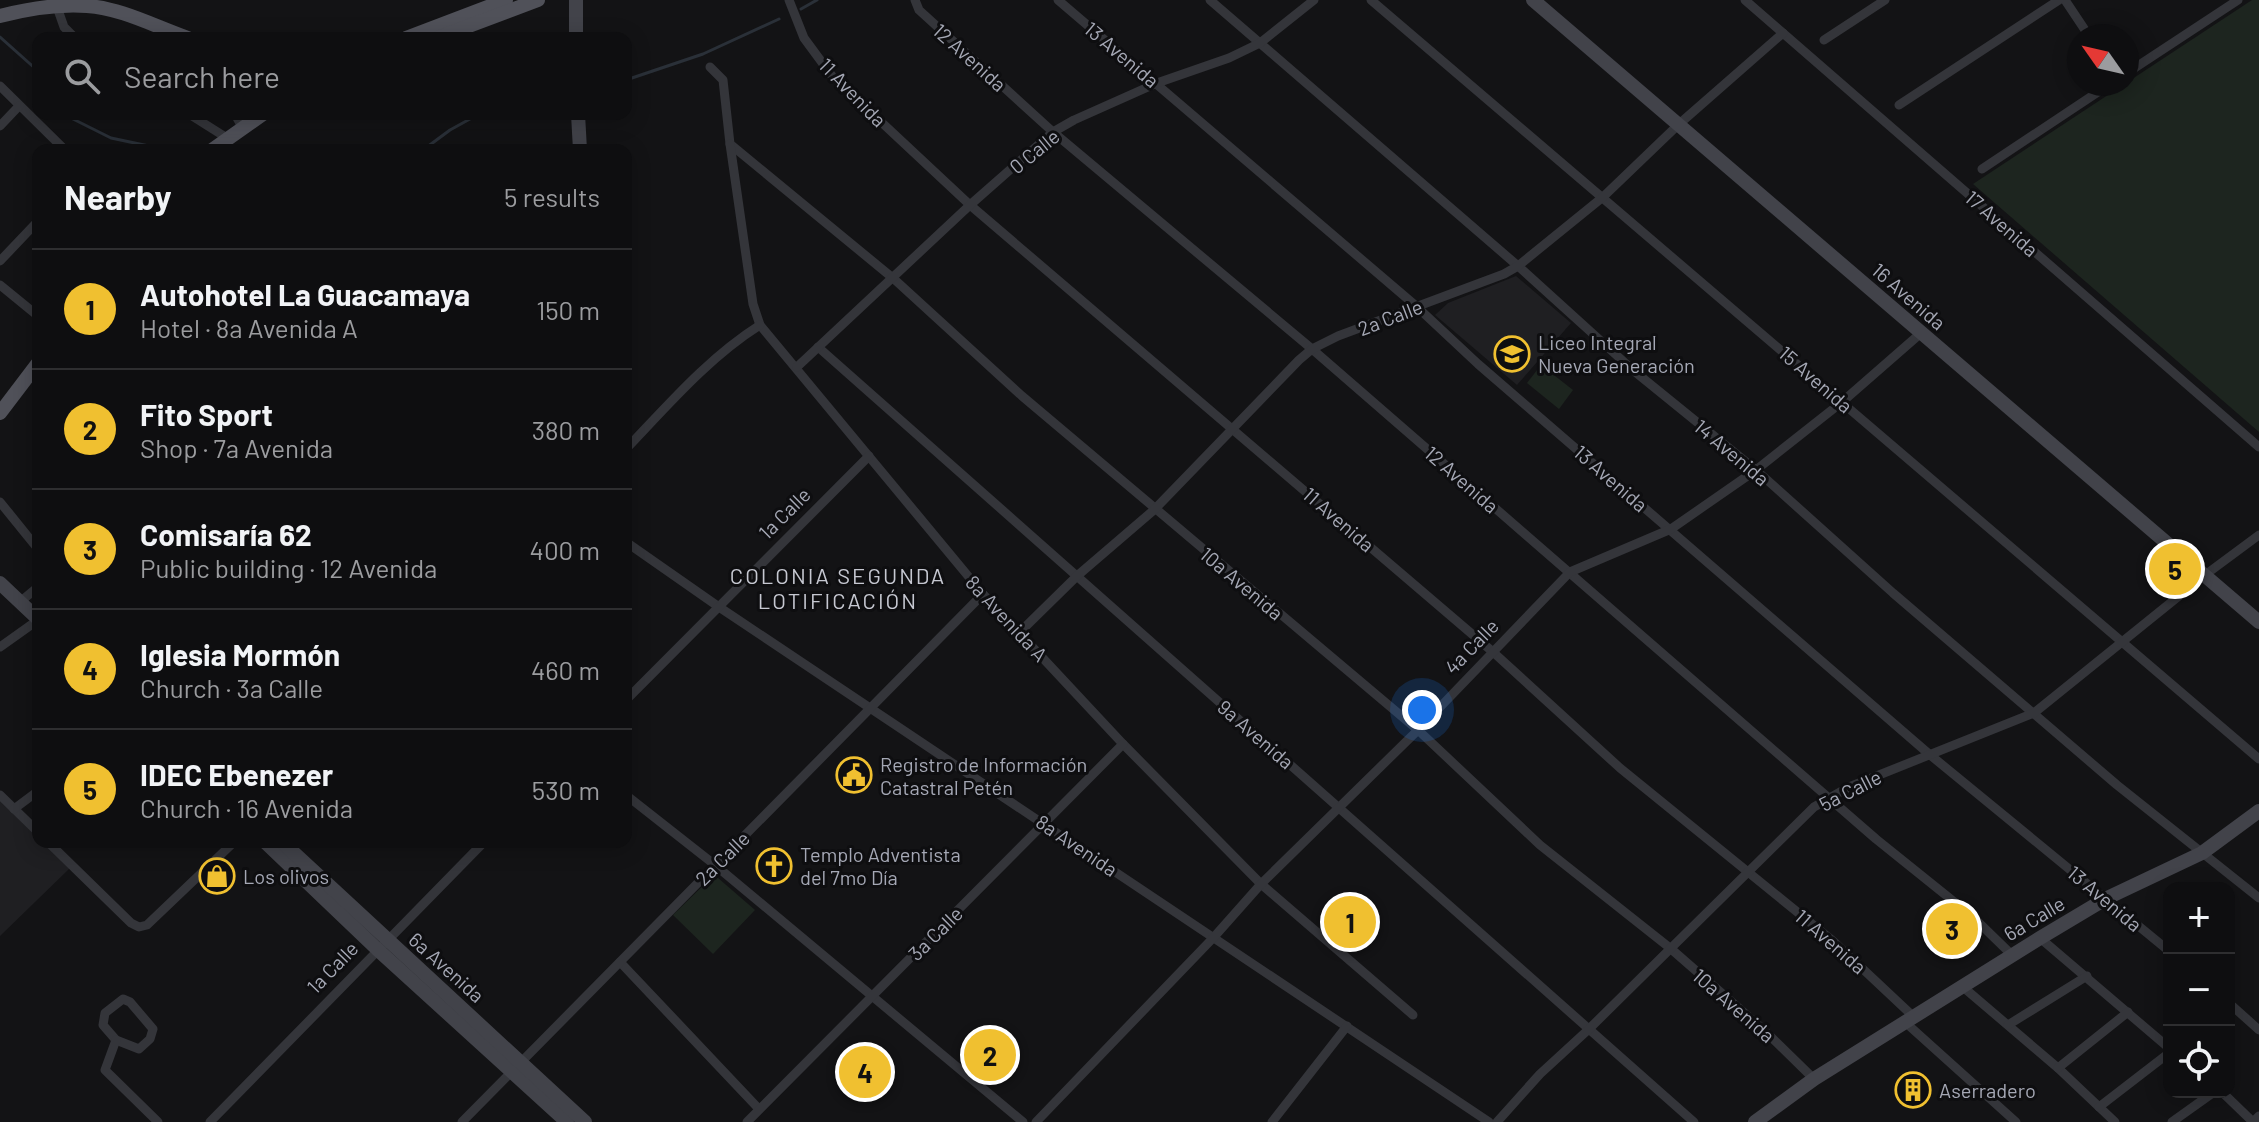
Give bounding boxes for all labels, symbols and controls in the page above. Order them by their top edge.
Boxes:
street label: 13 Avenida [1080,16,1164,92]
street label: 12 Avenida [928,18,1012,96]
north arrow [2067,24,2139,96]
search box [32,32,632,120]
street label: 11 Avenida [814,53,892,131]
icon: search [60,54,104,98]
text: Search here [124,58,280,94]
street label: 0 Calle [1004,124,1064,178]
text: Nearby [64,176,172,217]
text: 5 results [504,181,600,212]
street label: 17 Avenida [1961,185,2043,261]
street label: 16 Avenida [1867,258,1951,334]
text: Autohotel La Guacamaya [140,276,470,312]
text: 1 [85,294,95,325]
text: 150 m [536,294,600,325]
street label: 2a Calle [1354,294,1426,340]
text: Hotel · 8a Avenida A [140,312,358,343]
place label: Liceo Integral Nueva Generación [1538,330,1695,377]
school or university icon: Liceo Integral Nueva Generación [1493,335,1531,373]
street label: 15 Avenida [1774,341,1858,417]
text: Fito Sport [140,396,273,432]
text: 2 [83,414,97,445]
text: 380 m [532,414,600,445]
street label: 14 Avenida [1690,414,1774,490]
text: Shop · 7a Avenida [140,432,333,463]
street label: 12 Avenida [1420,440,1504,518]
street label: 13 Avenida [1569,440,1653,516]
street label: 1a Calle [753,482,815,544]
street label: 11 Avenida [1298,482,1380,556]
text: Comisaría 62 [140,516,312,552]
text: 3 [83,534,97,565]
text: 400 m [530,534,600,565]
pin: 5 [2149,539,2201,599]
street label: 10a Avenida [1196,541,1288,625]
text: Public building · 12 Avenida [140,552,437,583]
district label: COLONIA SEGUNDA LOTIFICACIÓN [730,562,946,613]
street label: 8a Avenida A [961,570,1053,666]
street label: 4a Calle [1439,613,1503,679]
text: Iglesia Mormón [140,636,340,672]
text: 4 [82,654,98,685]
text: 460 m [531,654,600,685]
text: Church · 3a Calle [140,672,323,703]
your location [1402,690,1442,730]
street label: 9a Avenida [1213,694,1299,774]
place label: Registro de Información Catastral Petén [880,752,1087,799]
text: IDEC Ebenezer [140,756,333,792]
public building icon: Registro de Información Catastral Petén [835,756,873,794]
street label: 5a Calle [1815,764,1885,816]
text: 5 [83,774,97,805]
text: 530 m [532,774,600,805]
text: Church · 16 Avenida [140,792,353,823]
street label: 8a Avenida [1032,809,1122,881]
street label: 2a Calle [690,826,754,890]
place label: Templo Adventista del 7mo Día [800,842,961,889]
church icon: Templo Adventista del 7mo Día [755,847,793,885]
shop icon: Los olivos [198,857,236,895]
street label: 13 Avenida [2063,860,2147,936]
place label: Los olivos [243,864,329,888]
map controls [2163,882,2235,1098]
button: + [2163,882,2235,954]
street label: 6a Calle [1999,891,2069,945]
pin: 1 [1324,892,1376,952]
pin: 3 [1926,899,1978,959]
street label: 3a Calle [903,901,967,965]
street label: 11 Avenida [1790,904,1872,978]
street label: 6a Avenida [404,927,490,1007]
street label: 1a Calle [301,936,363,998]
button: − [2163,954,2235,1026]
street label: 10a Avenida [1688,963,1780,1047]
pin: 2 [964,1025,1016,1085]
button: locate [2163,1026,2235,1098]
pin: 4 [839,1042,891,1102]
building icon: Aserradero [1894,1071,1932,1109]
place label: Aserradero [1939,1078,2036,1102]

